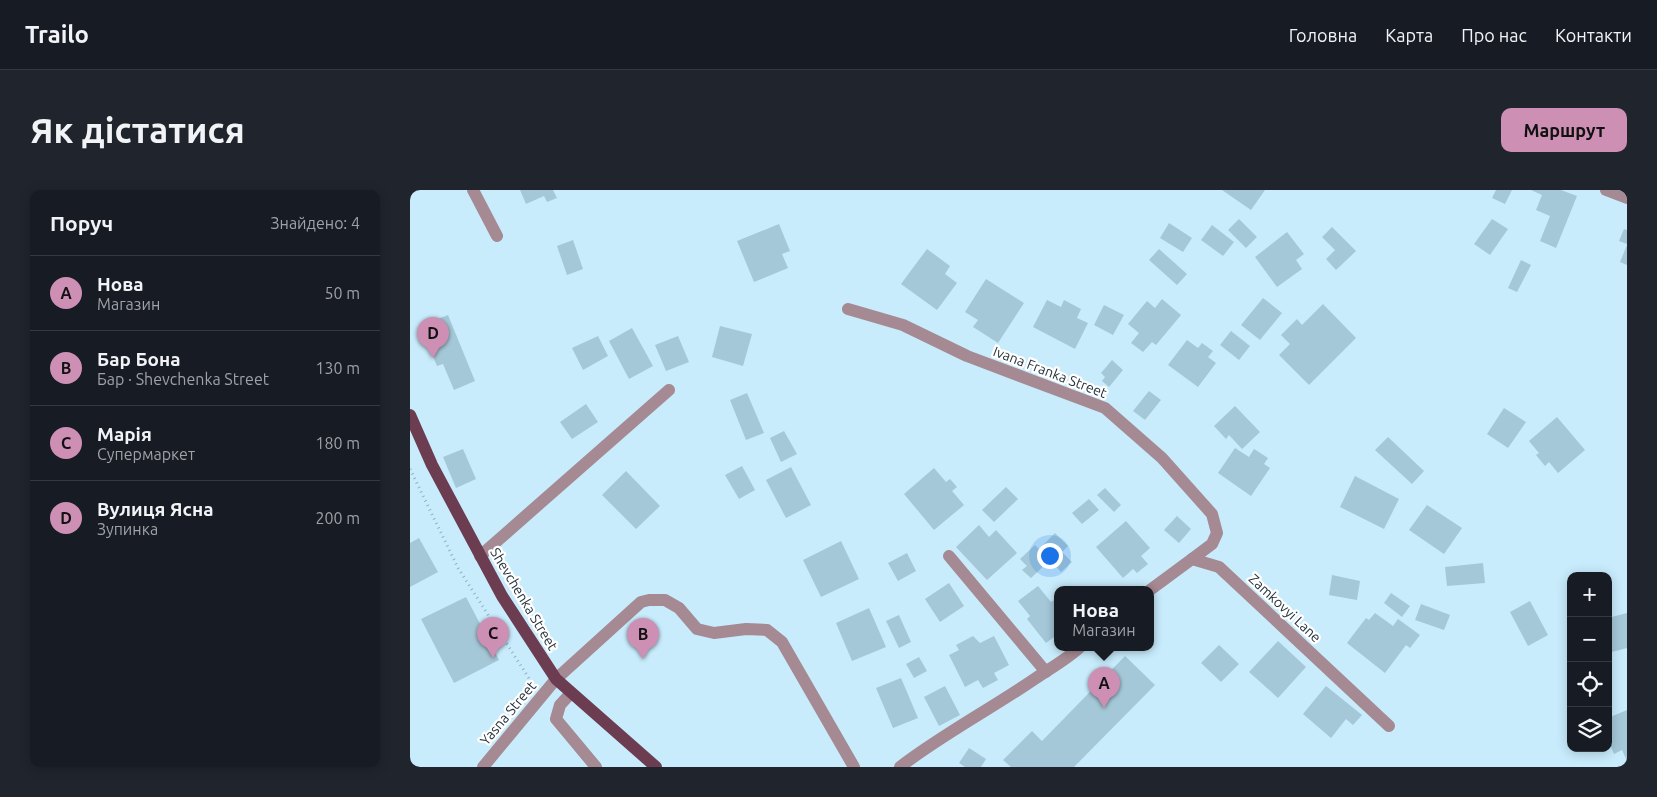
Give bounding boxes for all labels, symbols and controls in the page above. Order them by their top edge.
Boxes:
text: Trailo [25,21,89,48]
text: Головна [1289,25,1357,45]
text: Карта [1385,25,1433,45]
text: Про нас [1461,25,1527,45]
text: Контакти [1555,25,1632,45]
button: Маршрут [1501,108,1627,152]
text: Як дістатися [30,110,245,150]
text: Поруч [50,211,113,235]
text: Знайдено: 4 [271,214,360,232]
text: Нова [97,273,144,295]
text: A [60,284,72,302]
text: 50 m [324,284,360,302]
text: Магазин [97,295,160,313]
pin: D [417,317,449,358]
street label: Ivana Franka Street [991,343,1109,401]
text: Бар Бона [97,348,181,370]
text: B [61,359,71,377]
text: 130 m [315,359,360,377]
text: Бар · Shevchenka Street [97,370,269,388]
text: Марія [97,423,152,445]
text: C [61,434,71,452]
text: 180 m [315,434,360,452]
text: Супермаркет [97,445,195,463]
text: Вулиця Ясна [97,498,214,520]
text: D [60,509,72,527]
text: 200 m [315,509,360,527]
text: Зупинка [97,520,158,538]
your location [1037,543,1063,569]
street label: Shevchenka Street [487,545,561,654]
street label: Zamkovyi Lane [1246,571,1324,645]
map controls [1567,572,1612,752]
button: + [1567,572,1612,617]
popup [1054,586,1154,651]
text: Нова [1072,599,1119,621]
pin: C [477,617,509,658]
button: − [1567,617,1612,662]
pin: B [627,618,659,659]
text: Магазин [1072,621,1136,639]
button: locate [1567,662,1612,707]
pin: A [1088,667,1120,708]
street label: Yasna Street [477,677,540,748]
button: layers [1567,707,1612,752]

